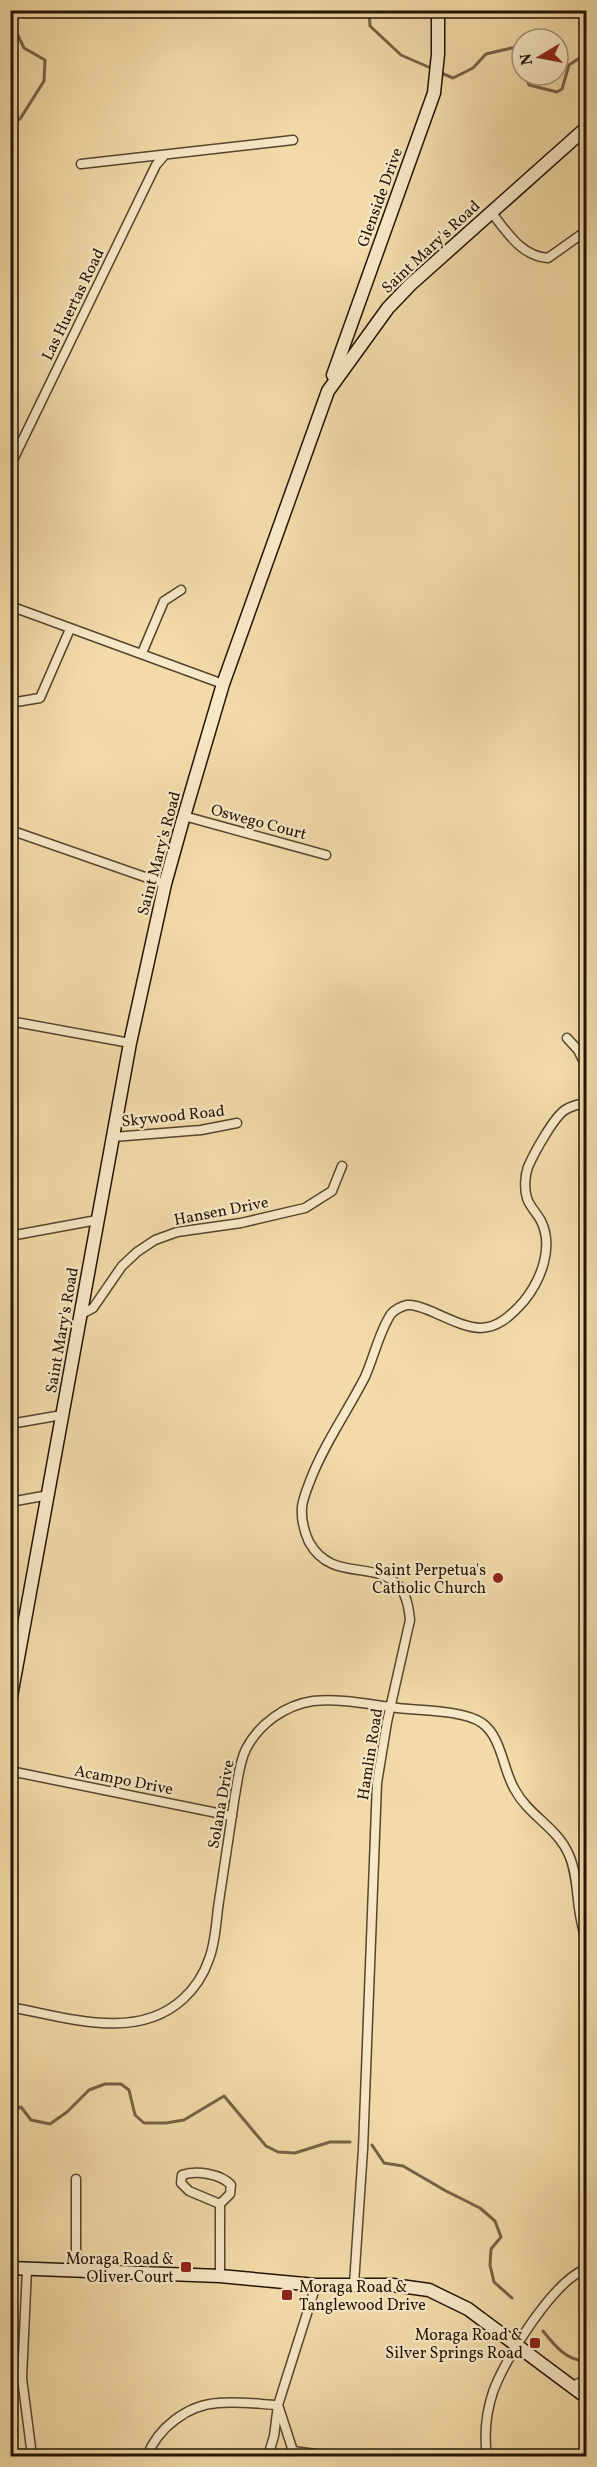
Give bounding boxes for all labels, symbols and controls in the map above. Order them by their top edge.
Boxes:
north arrow [510,27,570,87]
text: N [515,51,539,67]
street label: Glenside Drive [353,145,409,250]
street label: Saint Mary's Road [377,196,486,299]
street label: Las Huertas Road [37,245,110,365]
street label: Saint Mary's Road [133,789,187,918]
street label: Oswego Court [208,800,309,846]
street label: Skywood Road [120,1101,226,1133]
street label: Hansen Drive [172,1192,271,1232]
street label: Saint Mary's Road [41,1266,85,1395]
place label: Saint Perpetua's Catholic Church [372,1560,486,1600]
marker: Saint Perpetua's Catholic Church [491,1571,505,1585]
street label: Hamlin Road [353,1707,389,1802]
street label: Solana Drive [203,1758,241,1850]
street label: Acampo Drive [72,1761,175,1801]
place label: Moraga Road & Oliver Court [66,2249,174,2289]
marker: Moraga Road & Oliver Court [179,2260,193,2274]
place label: Moraga Road & Tanglewood Drive [299,2277,426,2317]
marker: Moraga Road & Tanglewood Drive [280,2288,294,2302]
place label: Moraga Road & Silver Springs Road [385,2325,523,2365]
marker: Moraga Road & Silver Springs Road [528,2336,542,2350]

